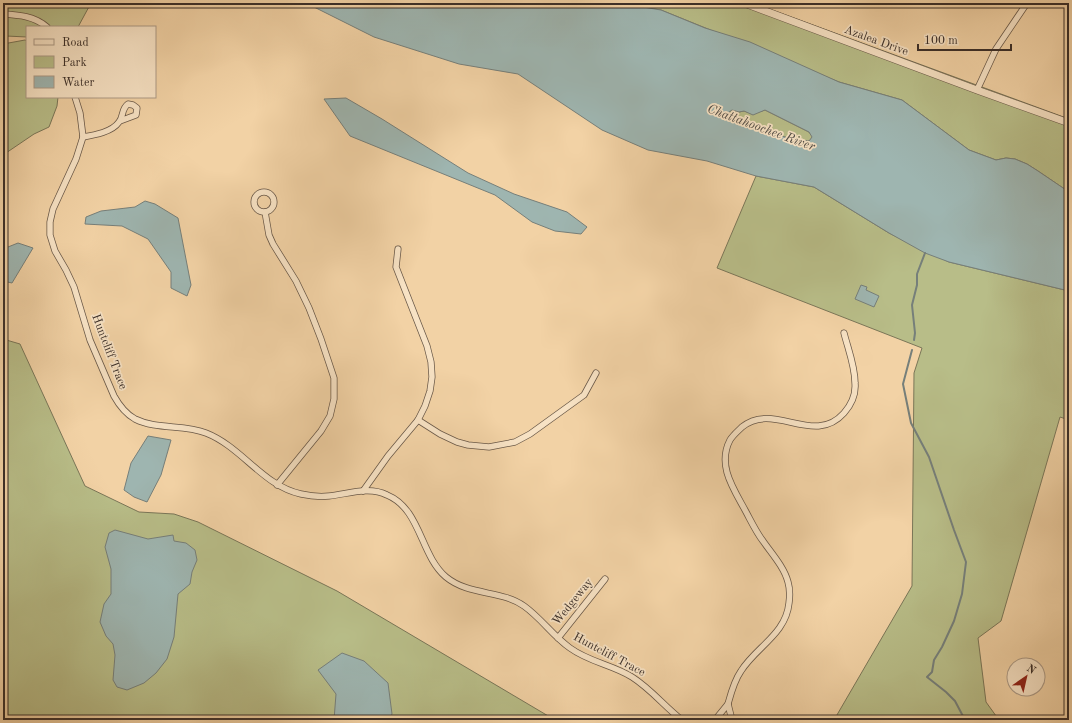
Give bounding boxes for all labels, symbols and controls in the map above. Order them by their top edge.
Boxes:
street label: Azalea Drive [842,24,910,58]
legend [26,26,156,98]
scale bar [918,26,1011,52]
text: 100 m [924,35,958,47]
text: Road [62,37,89,49]
text: Park [62,57,87,69]
text: Water [62,77,95,89]
water label: Chattahoochee River [705,102,817,154]
street label: Huntcliff Trace [89,313,129,392]
street label: Wedgeway [551,576,596,628]
street label: Huntcliff Trace [571,631,647,679]
north arrow [1006,657,1046,697]
text: N [1024,663,1038,677]

